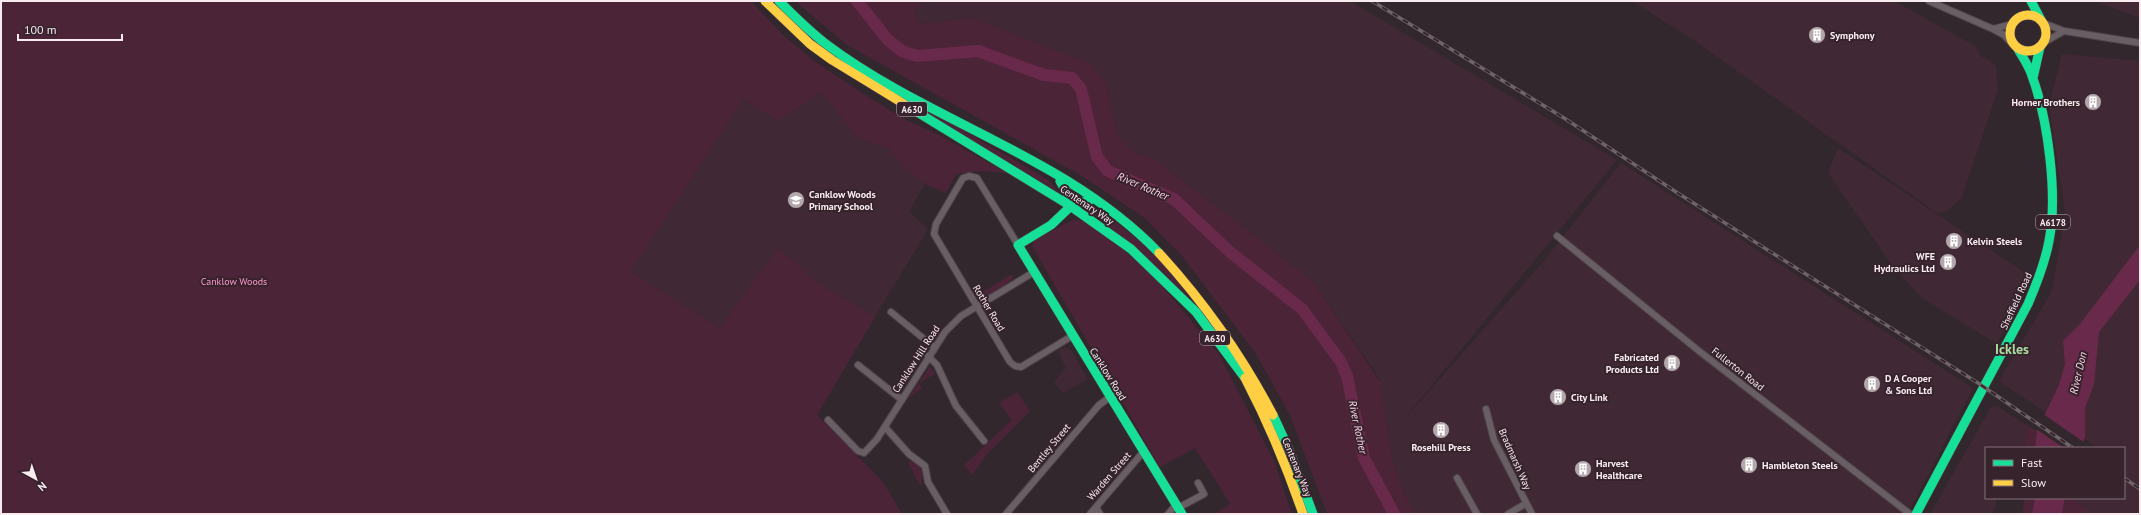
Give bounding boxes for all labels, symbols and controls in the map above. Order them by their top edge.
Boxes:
scale bar [18,16,122,42]
text: 100 m [24,22,57,37]
building icon: Symphony [1807,25,1827,45]
place label: Symphony [1830,29,1875,42]
building icon: Horner Brothers [2083,92,2103,112]
place label: Horner Brothers [2012,96,2080,109]
road number: A630 [897,102,927,116]
water label: River Rother [1115,169,1172,204]
street label: Centenary Way [1058,182,1117,228]
place label: Canklow Woods Primary School [809,188,876,213]
school or university icon: Canklow Woods Primary School [786,190,806,210]
road number: A6178 [2036,215,2070,229]
building icon: Kelvin Steels [1944,231,1964,251]
place label: Kelvin Steels [1967,235,2022,248]
place label: WFE Hydraulics Ltd [1874,250,1935,275]
building icon: WFE Hydraulics Ltd [1938,252,1958,272]
street label: Sheffield Road [1997,270,2035,332]
park label: Canklow Woods [201,275,267,288]
street label: Rother Road [970,282,1008,334]
street label: Canklow Hill Road [889,323,943,395]
road number: A630 [1200,331,1230,345]
district label: Ickles [1995,340,2029,358]
street label: Fullerton Road [1709,344,1767,394]
street label: Canklow Road [1087,345,1129,403]
water label: River Don [2066,350,2090,396]
place label: Fabricated Products Ltd [1606,351,1659,376]
building icon: Fabricated Products Ltd [1662,353,1682,373]
place label: D A Cooper & Sons Ltd [1885,372,1932,397]
building icon: D A Cooper & Sons Ltd [1862,374,1882,394]
building icon: City Link [1548,387,1568,407]
place label: City Link [1571,391,1608,404]
water label: River Rother [1345,399,1371,456]
street label: Bentley Street [1025,420,1074,475]
building icon: Rosehill Press [1431,420,1451,440]
street label: Bradmarsh Way [1496,426,1534,492]
street label: Centenary Way [1279,436,1315,499]
place label: Rosehill Press [1411,441,1471,454]
legend [1985,447,2125,499]
street label: Warden Street [1084,448,1134,503]
building icon: Hambleton Steels [1739,455,1759,475]
text: Fast [2021,455,2042,470]
place label: Harvest Healthcare [1596,457,1642,482]
north arrow [16,459,56,499]
building icon: Harvest Healthcare [1573,459,1593,479]
place label: Hambleton Steels [1762,459,1838,472]
text: Slow [2021,475,2046,490]
text: N [35,479,50,494]

